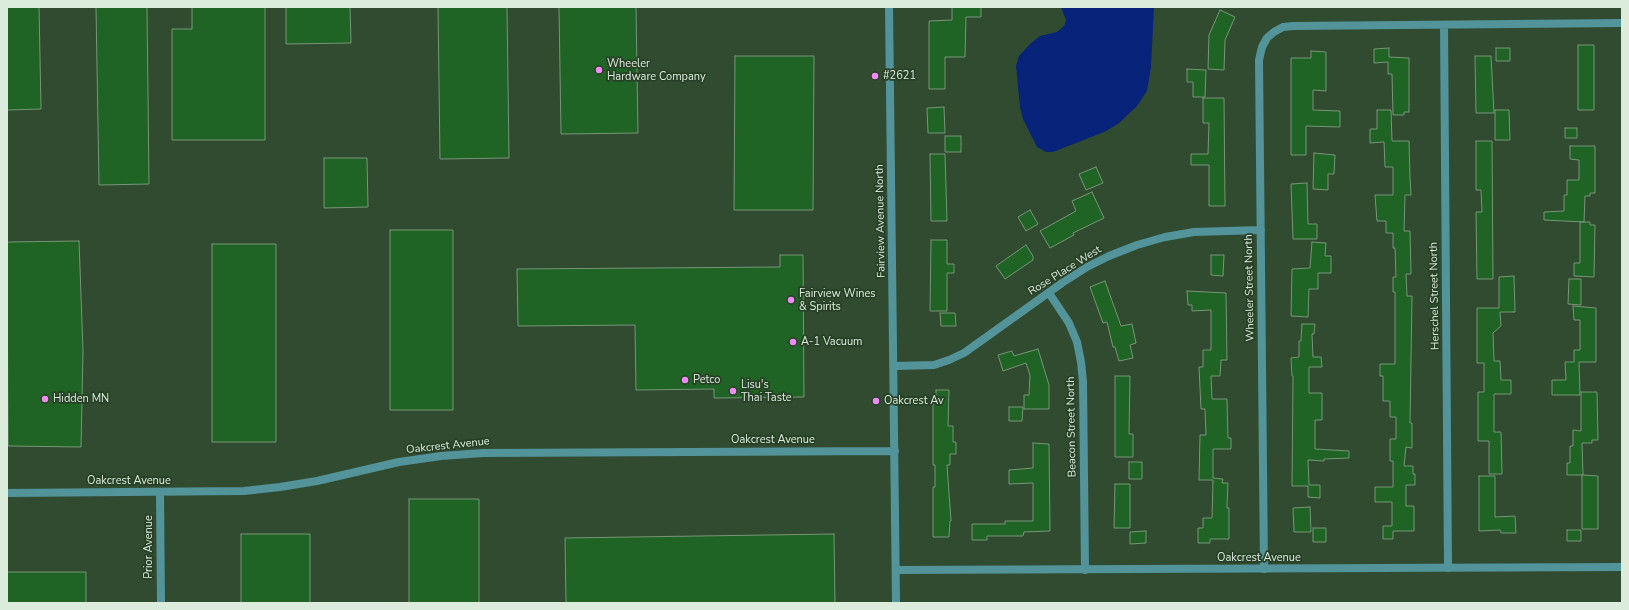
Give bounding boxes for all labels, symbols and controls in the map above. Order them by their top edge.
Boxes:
place label: Wheeler Hardware Company [607,57,706,83]
marker: Wheeler Hardware Company [594,65,604,75]
place label: #2621 [883,69,916,83]
marker: #2621 [870,71,880,81]
street label: Fairview Avenue North [873,164,889,278]
street label: Wheeler Street North [1242,234,1258,342]
street label: Herschel Street North [1427,242,1443,350]
street label: Rose Place West [1026,243,1104,299]
place label: Fairview Wines & Spirits [799,287,876,313]
marker: Fairview Wines & Spirits [786,295,796,305]
place label: A-1 Vacuum [801,335,863,349]
marker: A-1 Vacuum [788,337,798,347]
place label: Petco [693,373,720,387]
marker: Petco [680,375,690,385]
street label: Beacon Street North [1065,377,1079,477]
place label: Lisu's Thai Taste [741,378,792,404]
marker: Lisu's Thai Taste [728,386,738,396]
place label: Hidden MN [53,392,109,406]
marker: Hidden MN [40,394,50,404]
place label: Oakcrest Av [884,394,944,408]
marker: Oakcrest Av [871,396,881,406]
street label: Oakcrest Avenue [731,433,815,447]
street label: Oakcrest Avenue [406,435,490,457]
street label: Oakcrest Avenue [87,474,171,488]
street label: Prior Avenue [142,515,156,579]
street label: Oakcrest Avenue [1217,551,1301,565]

